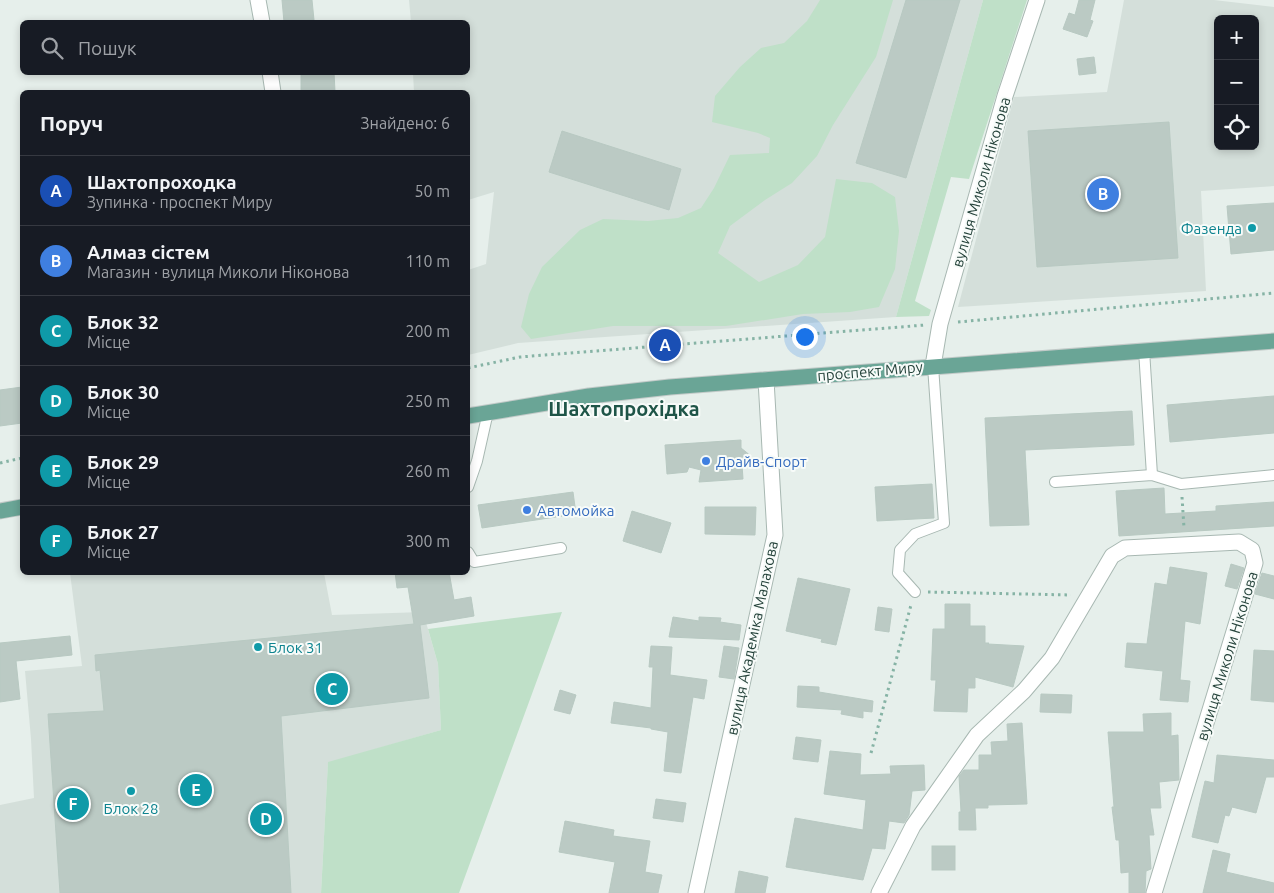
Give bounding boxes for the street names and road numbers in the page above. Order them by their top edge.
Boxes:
street label: вулиця Миколи Ніконова [949,95,1013,269]
street label: проспект Миру [817,358,923,384]
street label: вулиця Академіка Малахова [723,539,781,737]
street label: вулиця Миколи Ніконова [1193,569,1261,743]

